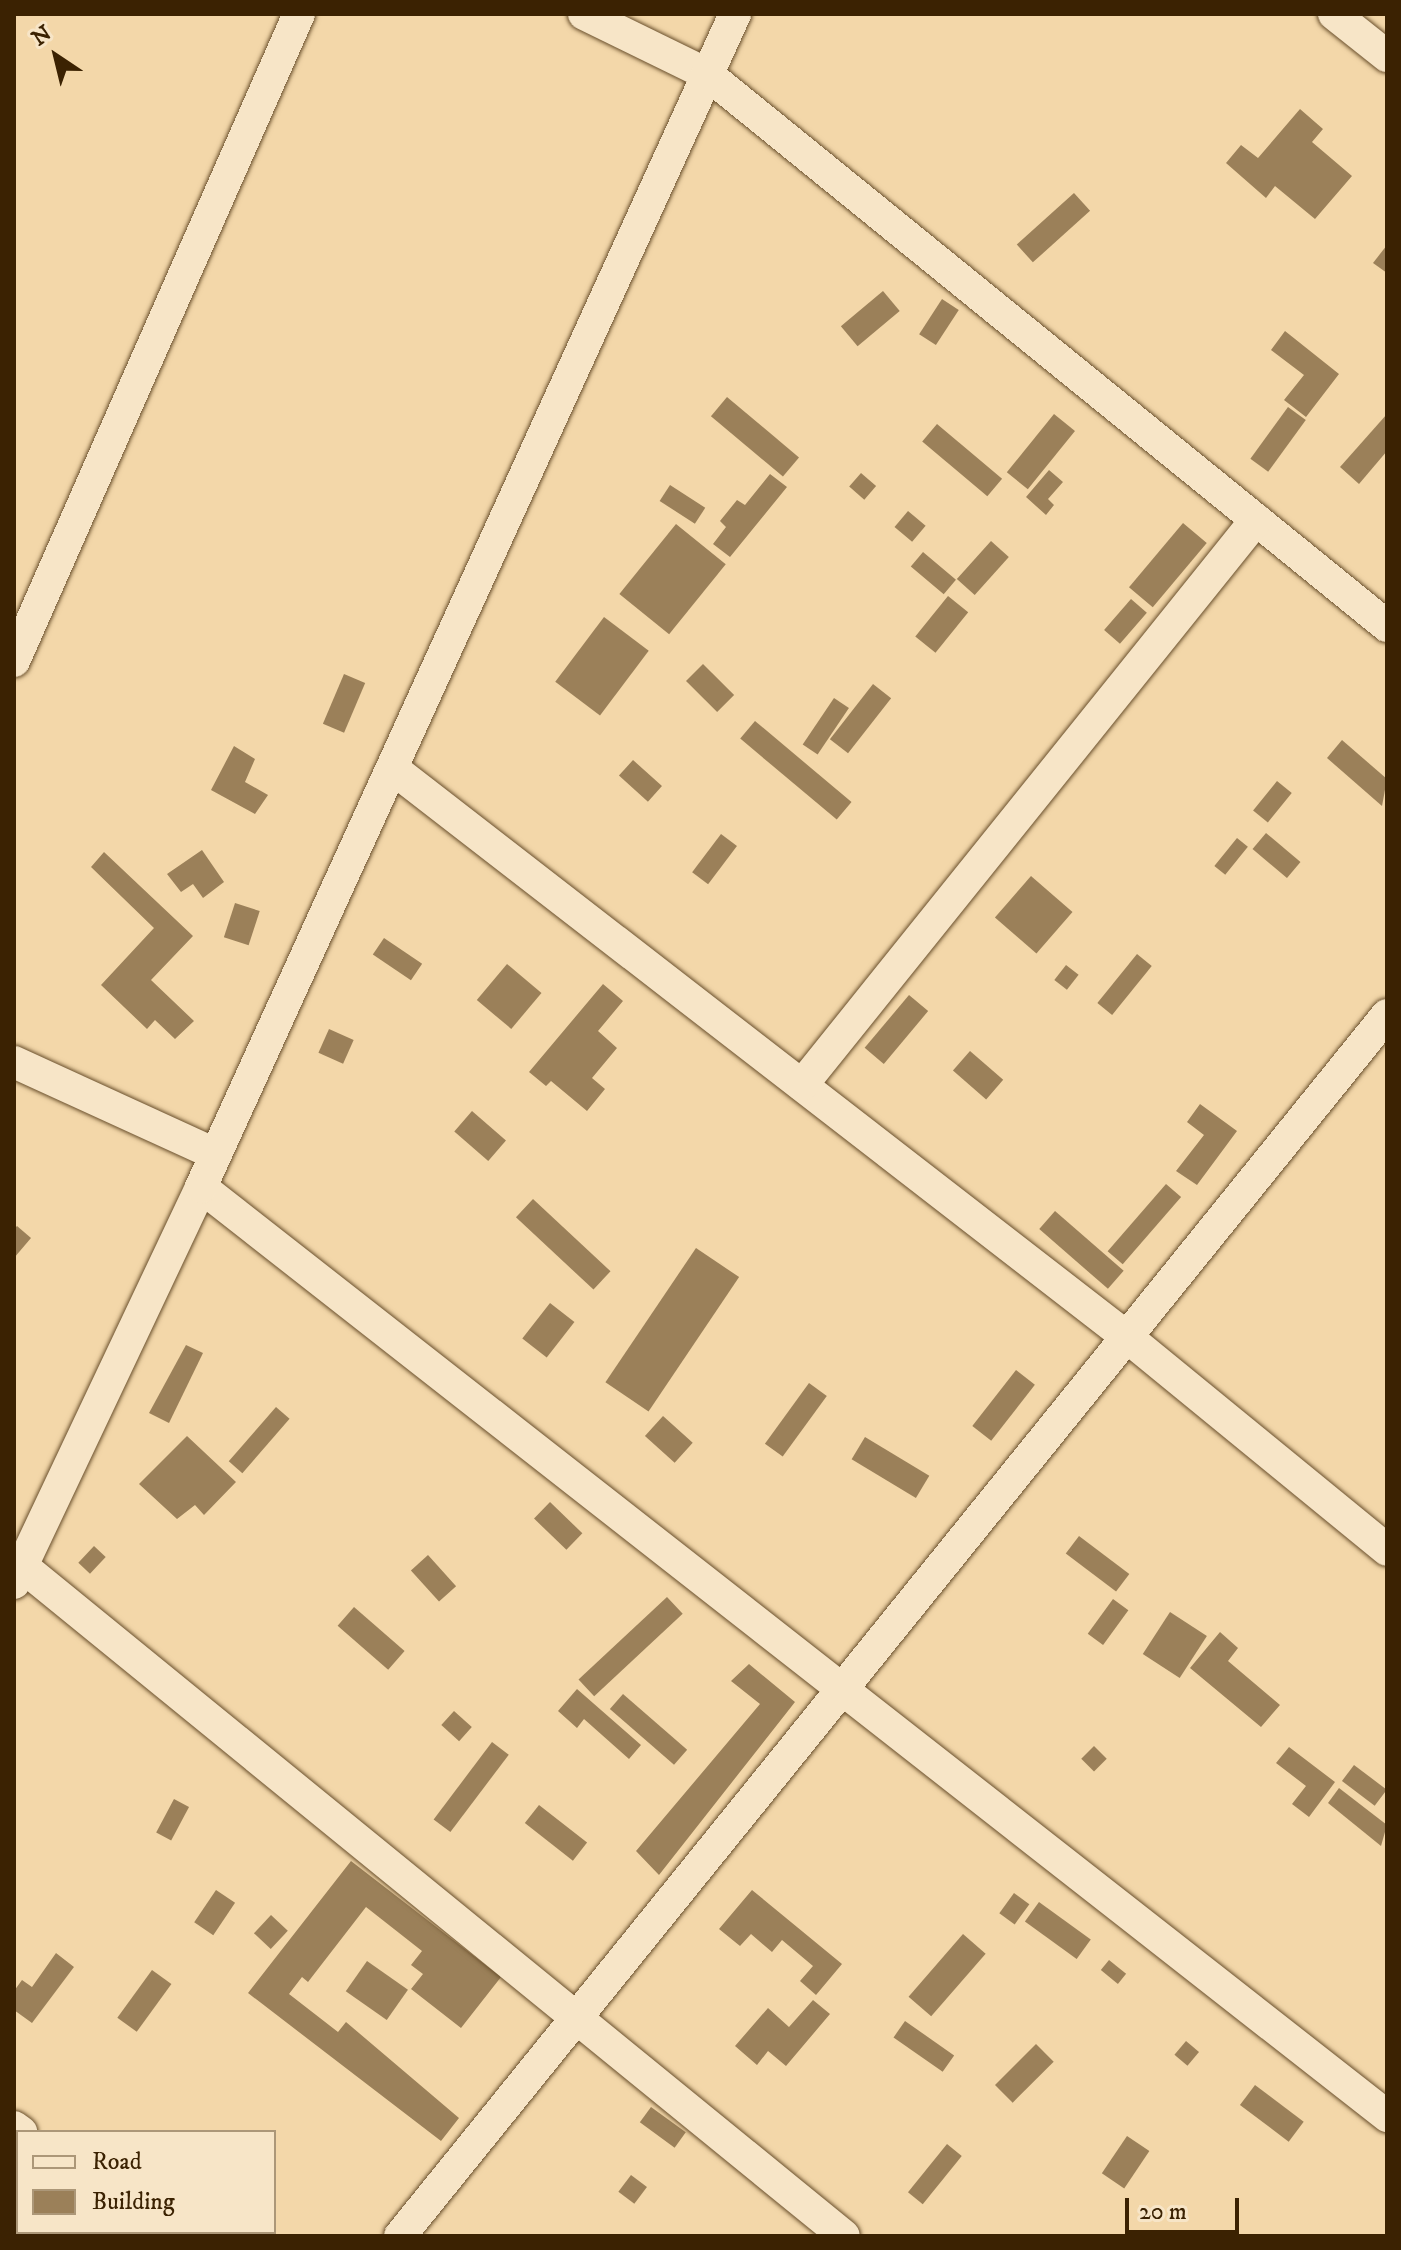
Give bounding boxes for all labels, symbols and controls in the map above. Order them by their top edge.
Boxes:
north arrow [16,16,96,96]
text: N [27,20,57,52]
legend [16,2130,276,2234]
text: Road [92,2147,142,2177]
scale bar [1129,2182,1243,2232]
text: Building [92,2187,175,2217]
text: 20 m [1139,2197,1187,2227]

